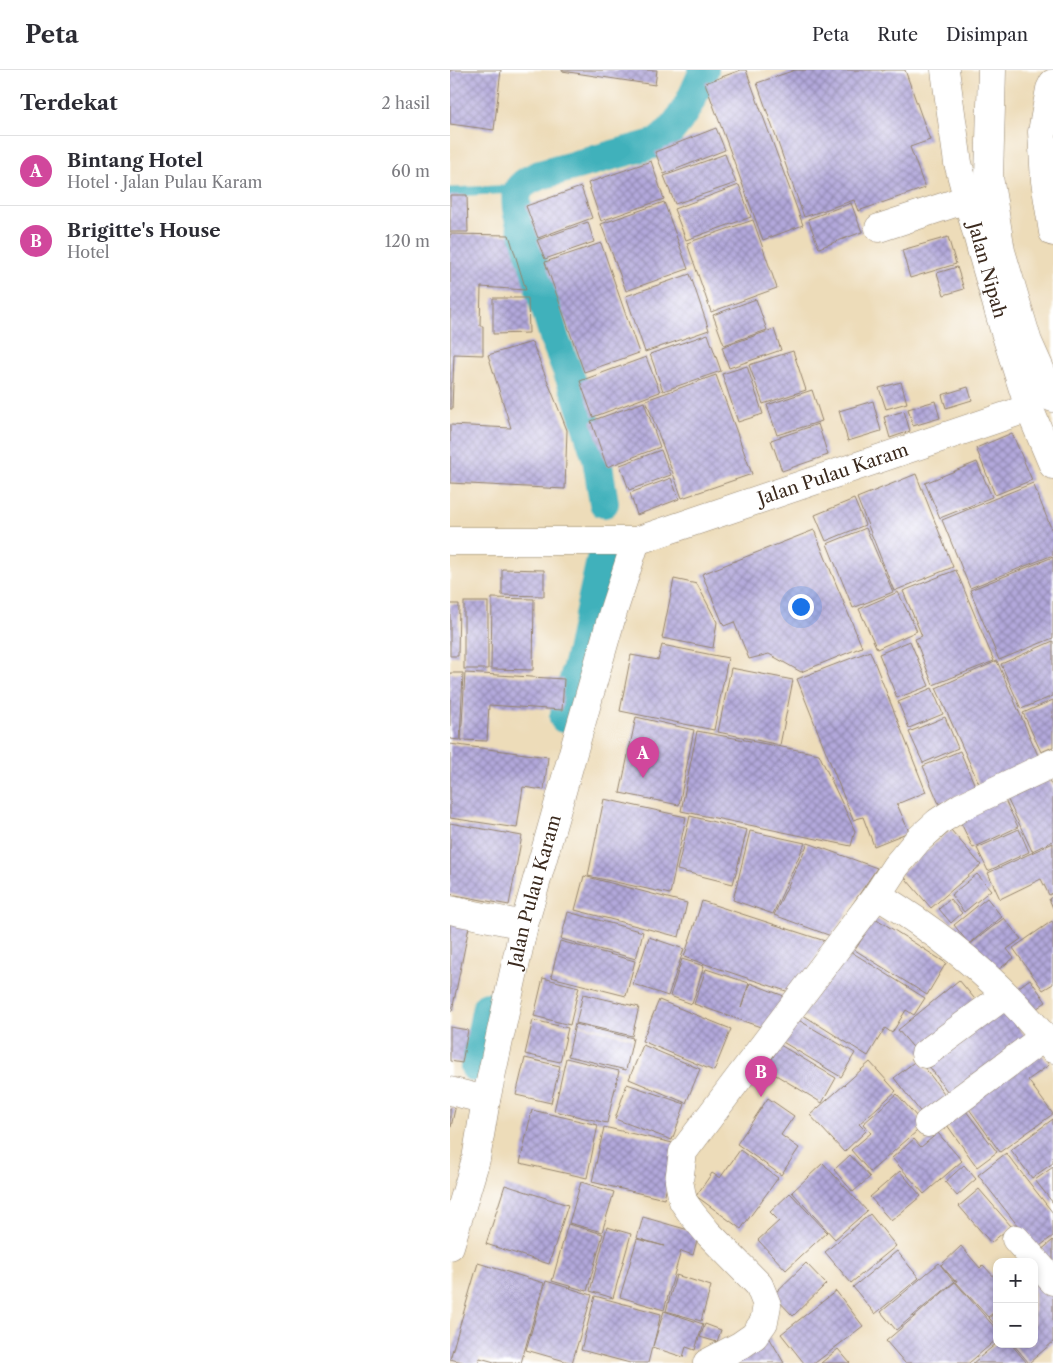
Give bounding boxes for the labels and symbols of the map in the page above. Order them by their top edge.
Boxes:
street label: Jalan Nipah [963,217,1011,321]
street label: Jalan Pulau Karam [752,439,911,511]
your location [788,594,814,620]
pin: A [627,737,659,778]
street label: Jalan Pulau Karam [503,812,566,973]
pin: B [745,1056,777,1097]

